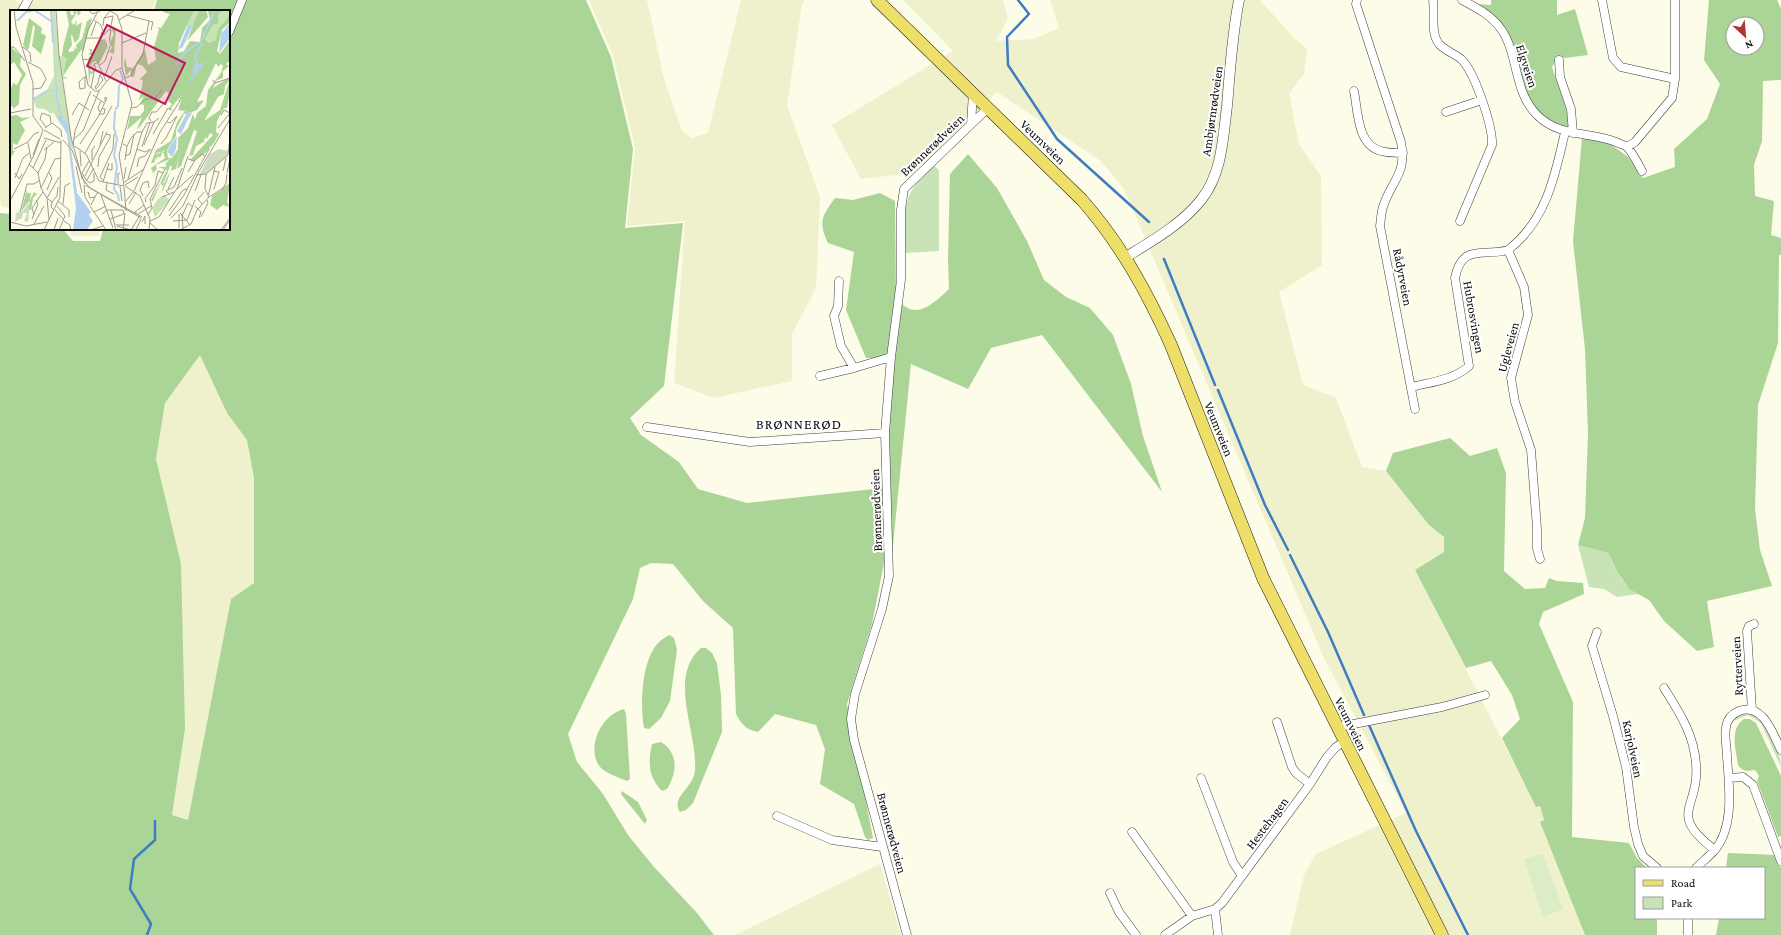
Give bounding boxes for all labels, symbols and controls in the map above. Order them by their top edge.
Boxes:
inset map [10,10,230,230]
north arrow [1725,16,1765,56]
text: N [1743,38,1755,52]
street label: Elgveien [1513,43,1541,89]
street label: Ambjørnrødveien [1198,65,1227,157]
street label: Brønnerødveien [897,111,967,179]
street label: Veumveien [1017,117,1069,167]
street label: Rådyrveien [1390,247,1416,307]
street label: Hubrosvingen [1460,280,1488,354]
street label: Ugleveien [1494,320,1522,374]
street label: Veumveien [1201,399,1237,459]
district label: BRØNNERØD [756,416,842,432]
street label: Brønnerødveien [867,468,885,552]
street label: Rytterveien [1728,636,1746,696]
street label: Veumveien [1332,695,1370,753]
street label: Karjolveien [1619,719,1646,780]
street label: Brønnerødveien [874,791,910,875]
street label: Hestehagen [1243,794,1291,852]
legend [1635,867,1765,919]
text: Road [1671,876,1696,890]
text: Park [1671,896,1693,910]

